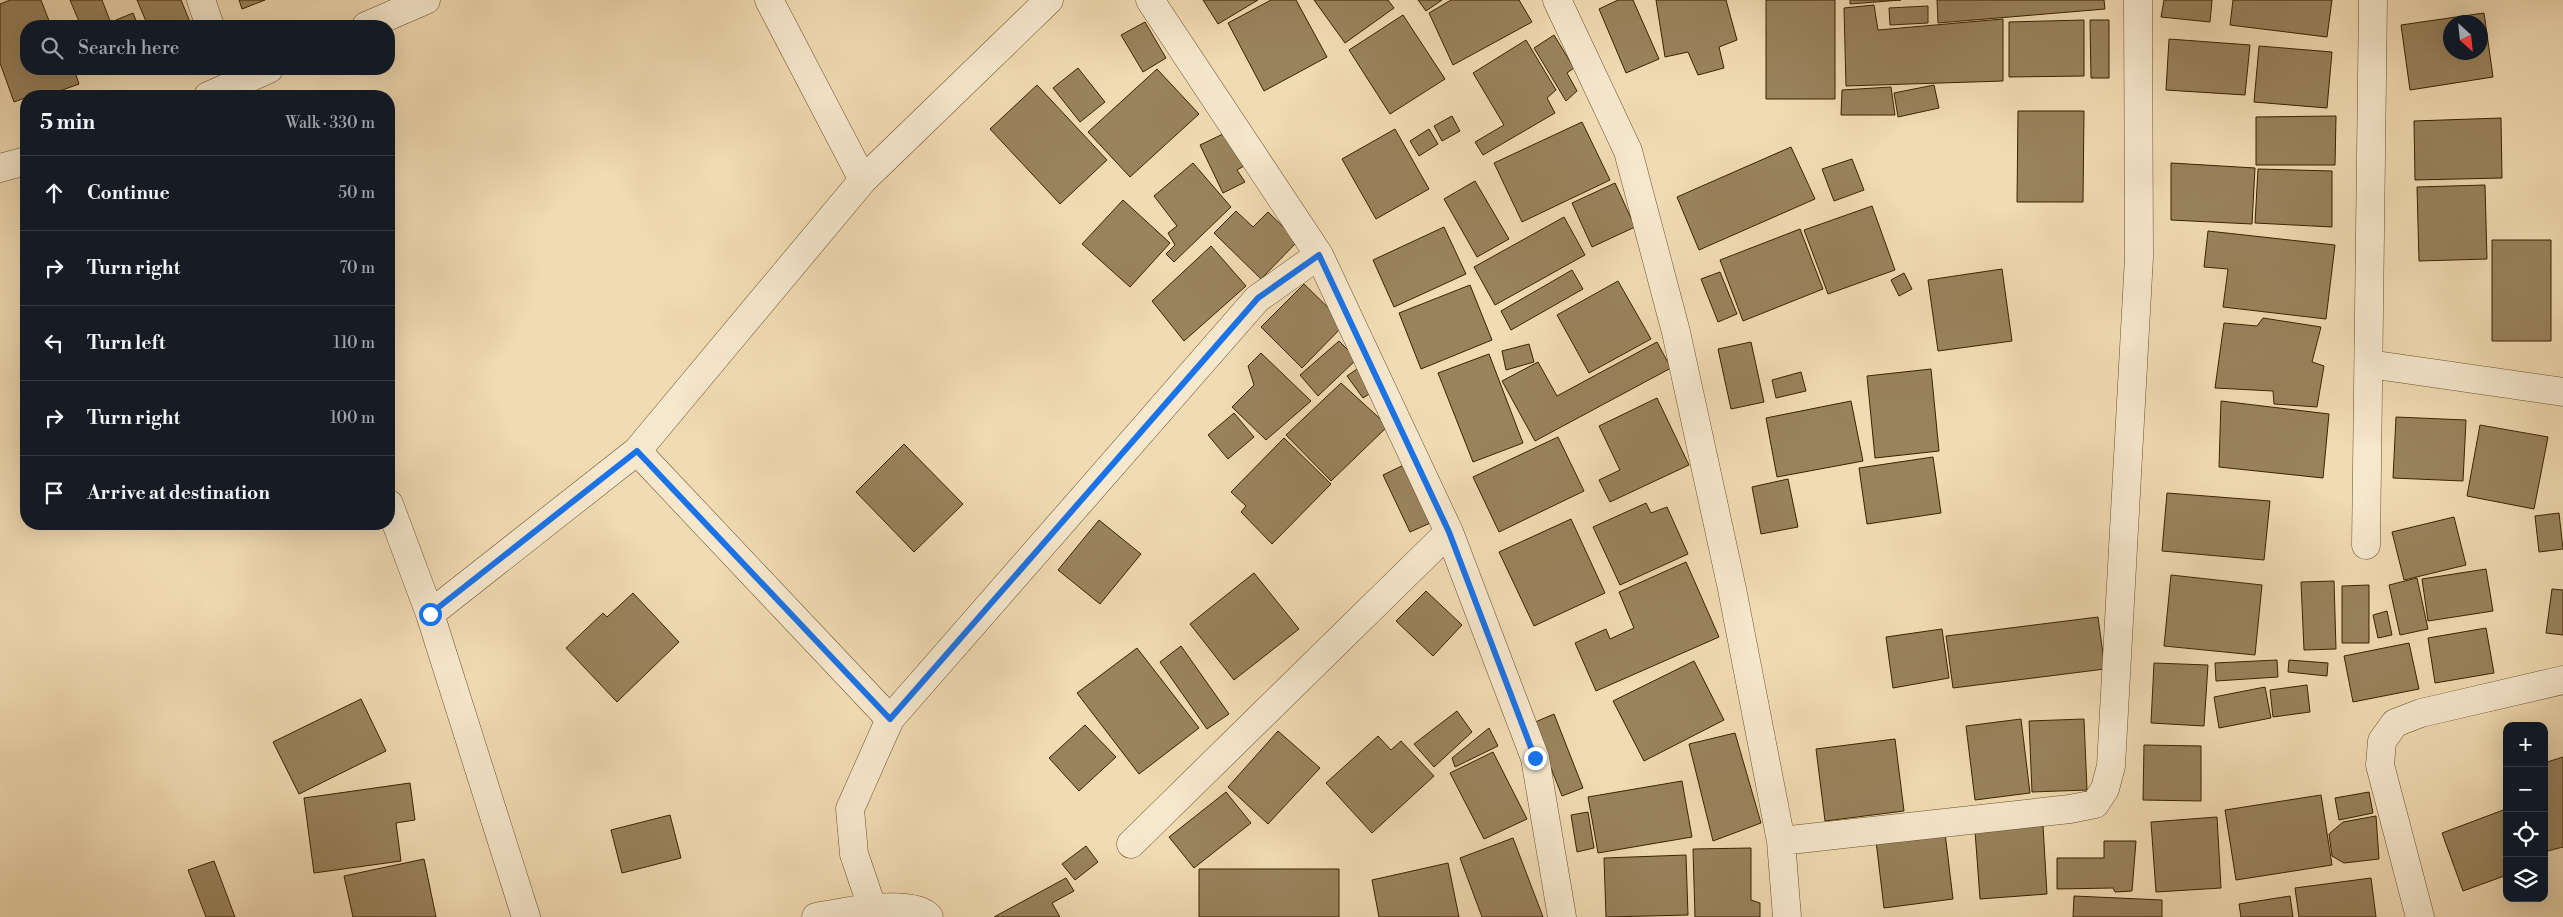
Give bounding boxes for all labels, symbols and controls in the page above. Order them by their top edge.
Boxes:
north arrow [2443,15,2488,60]
search box [20,20,395,75]
icon: search [38,34,66,62]
text: Search here [78,36,179,60]
text: 5 min [40,110,95,136]
text: Walk · 330 m [285,113,375,133]
icon: ahead [40,179,68,207]
text: Continue [87,181,170,205]
text: 50 m [338,183,375,203]
icon: right [40,254,68,282]
text: Turn right [87,256,180,280]
text: 70 m [339,258,375,278]
icon: left [40,329,68,357]
text: Turn left [87,331,166,355]
text: 110 m [333,333,375,353]
icon: right [40,404,68,432]
text: Turn right [87,406,180,430]
text: 100 m [330,408,375,428]
icon: arrive [40,479,68,507]
text: Arrive at destination [87,481,270,505]
route start [419,603,442,626]
map controls [2503,722,2548,902]
button: + [2503,722,2548,767]
route end [1524,747,1547,770]
button: − [2503,767,2548,812]
button: locate [2503,812,2548,857]
button: layers [2503,857,2548,902]

